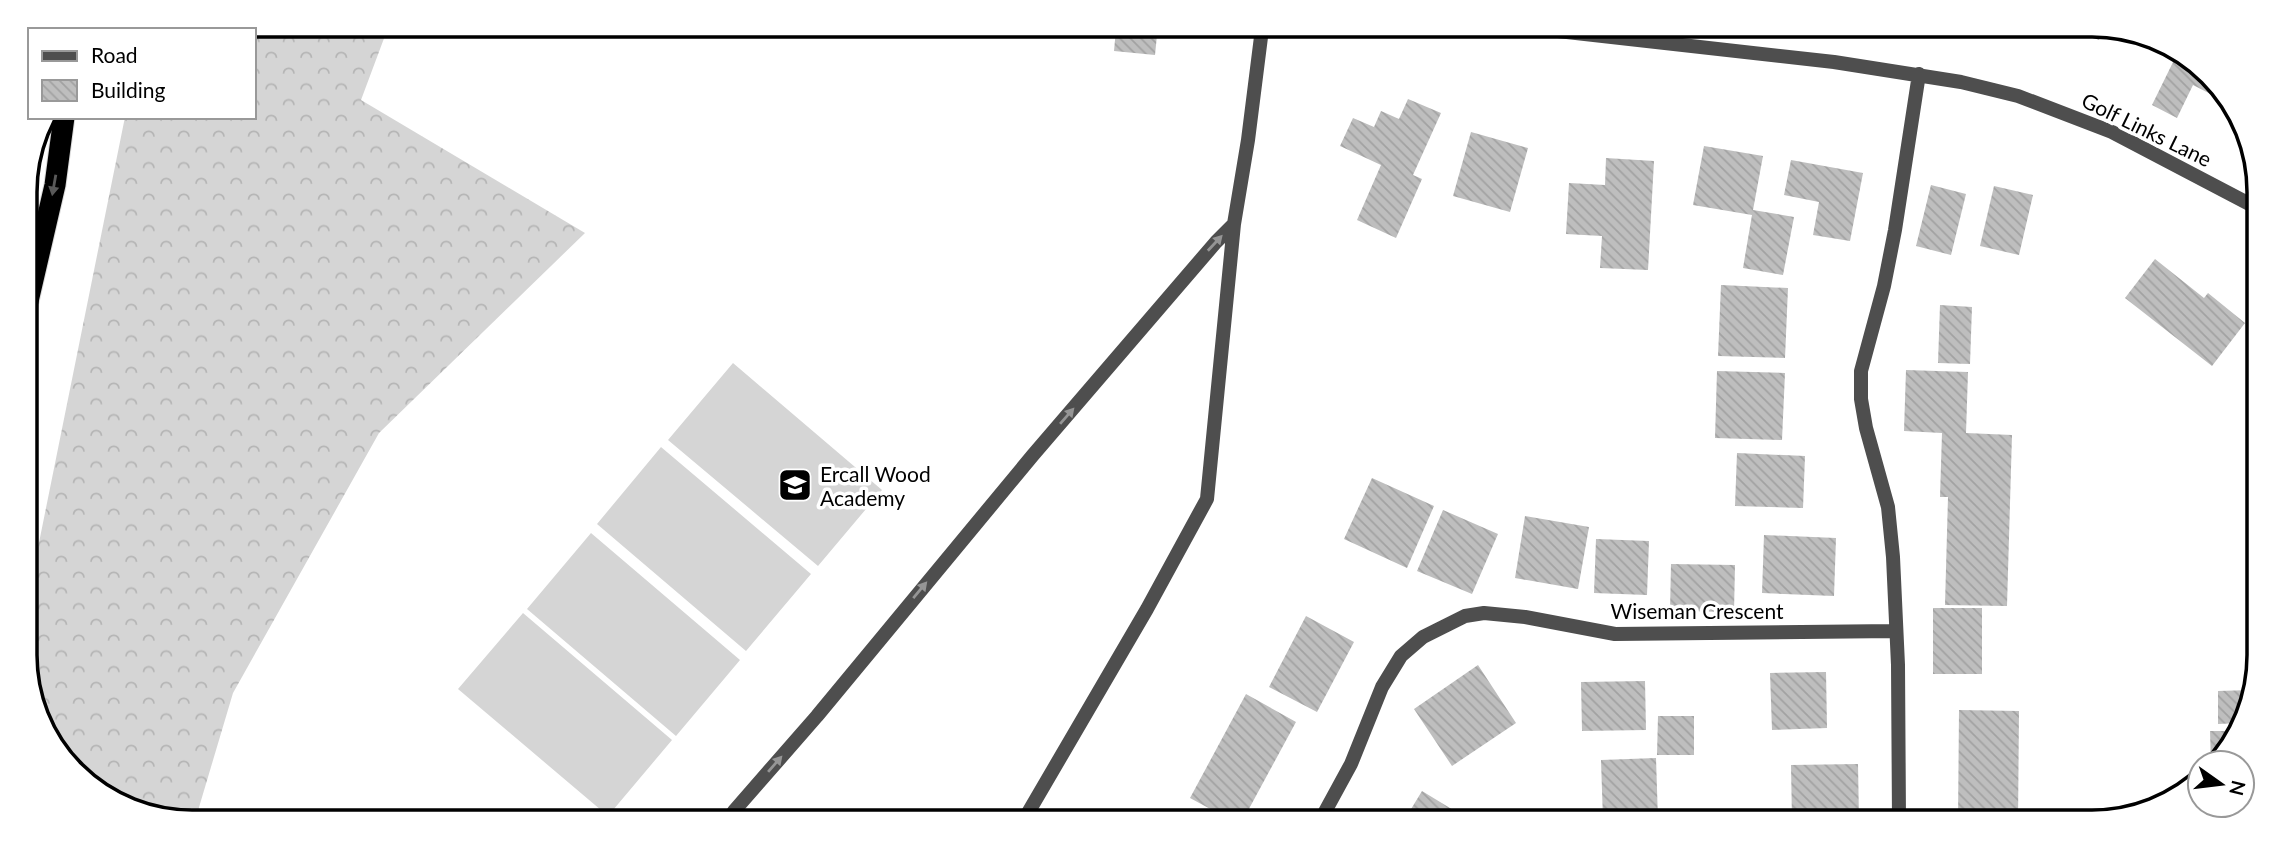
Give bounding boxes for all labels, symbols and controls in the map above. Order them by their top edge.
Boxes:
legend [28,28,256,119]
text: Road [91,42,138,67]
text: Building [91,77,166,102]
street label: Golf Links Lane [2078,87,2216,171]
one-way arrow [48,174,59,196]
one-way arrow [1207,235,1223,252]
one-way arrow [1059,407,1074,424]
place label: Ercall Wood Academy [820,461,931,510]
school or university icon: Ercall Wood Academy [776,466,814,504]
one-way arrow [912,581,927,598]
street label: Wiseman Crescent [1610,598,1784,623]
north arrow [2186,749,2256,819]
one-way arrow [767,755,783,773]
text: N [2225,778,2251,798]

